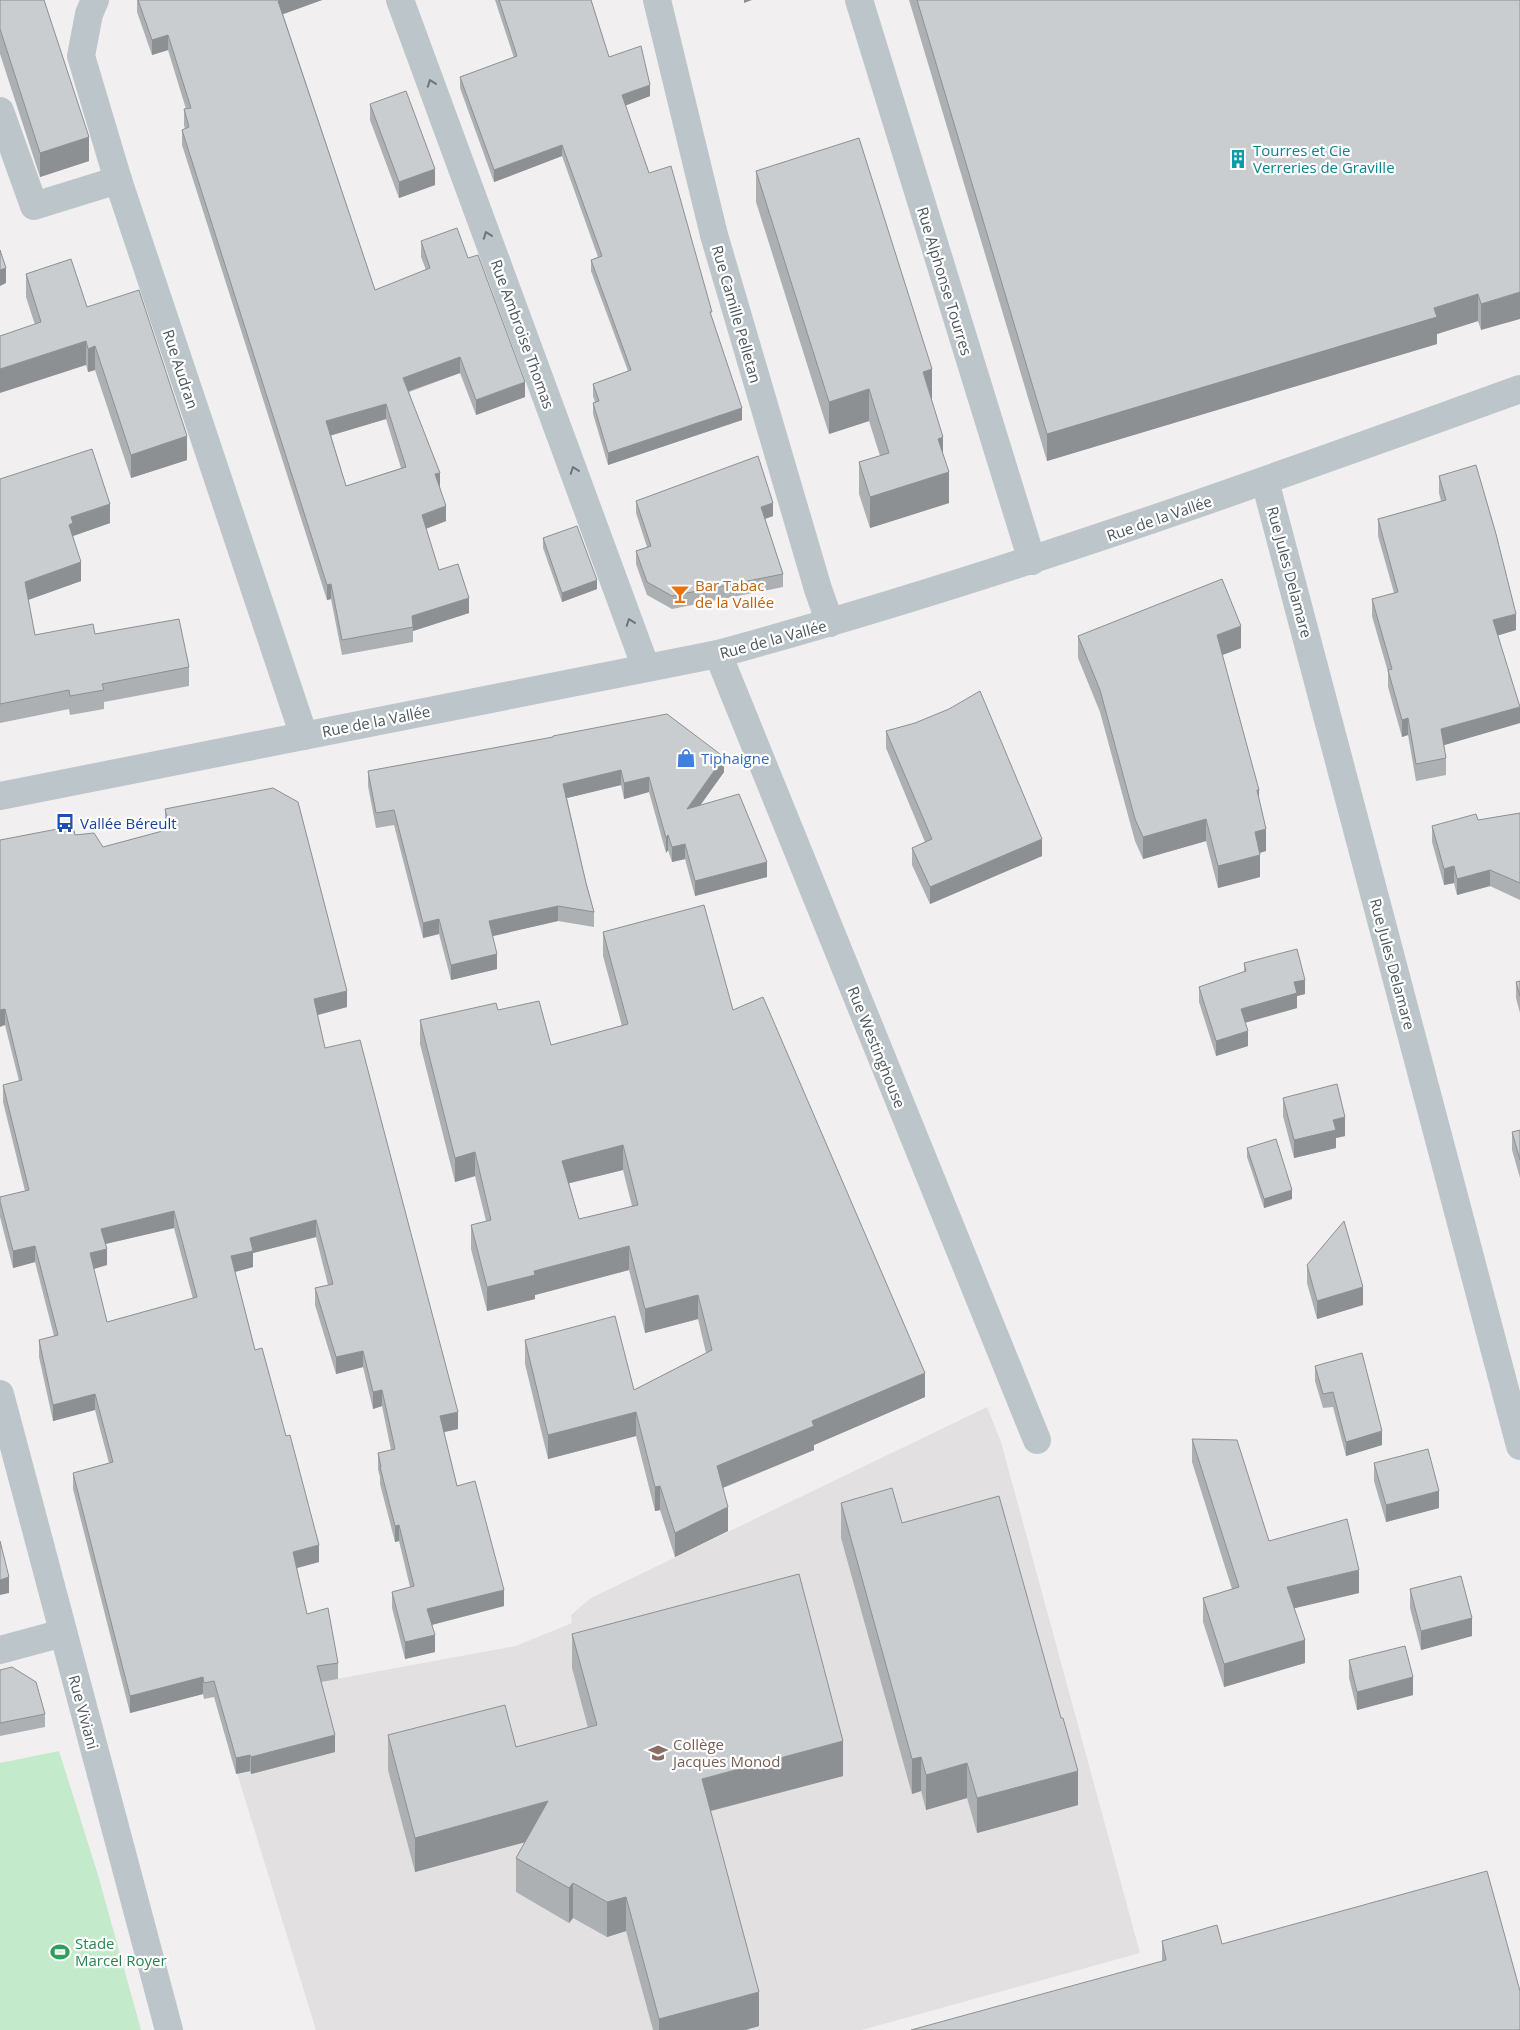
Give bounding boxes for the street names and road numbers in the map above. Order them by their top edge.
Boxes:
street label: Rue Alphonse Tourres [913,204,977,358]
street label: Rue Camille Pelletan [708,243,766,385]
street label: Rue Ambroise Thomas [487,257,559,411]
street label: Rue Audran [159,327,203,411]
street label: Rue de la Vallée [1104,491,1214,545]
street label: Rue Jules Delamare [1263,504,1317,640]
street label: Rue de la Vallée [717,615,829,663]
street label: Rue de la Vallée [320,701,432,741]
street label: Rue Jules Delamare [1366,896,1420,1032]
street label: Rue Westinghouse [843,983,911,1111]
street label: Rue Viviani [64,1673,104,1751]

